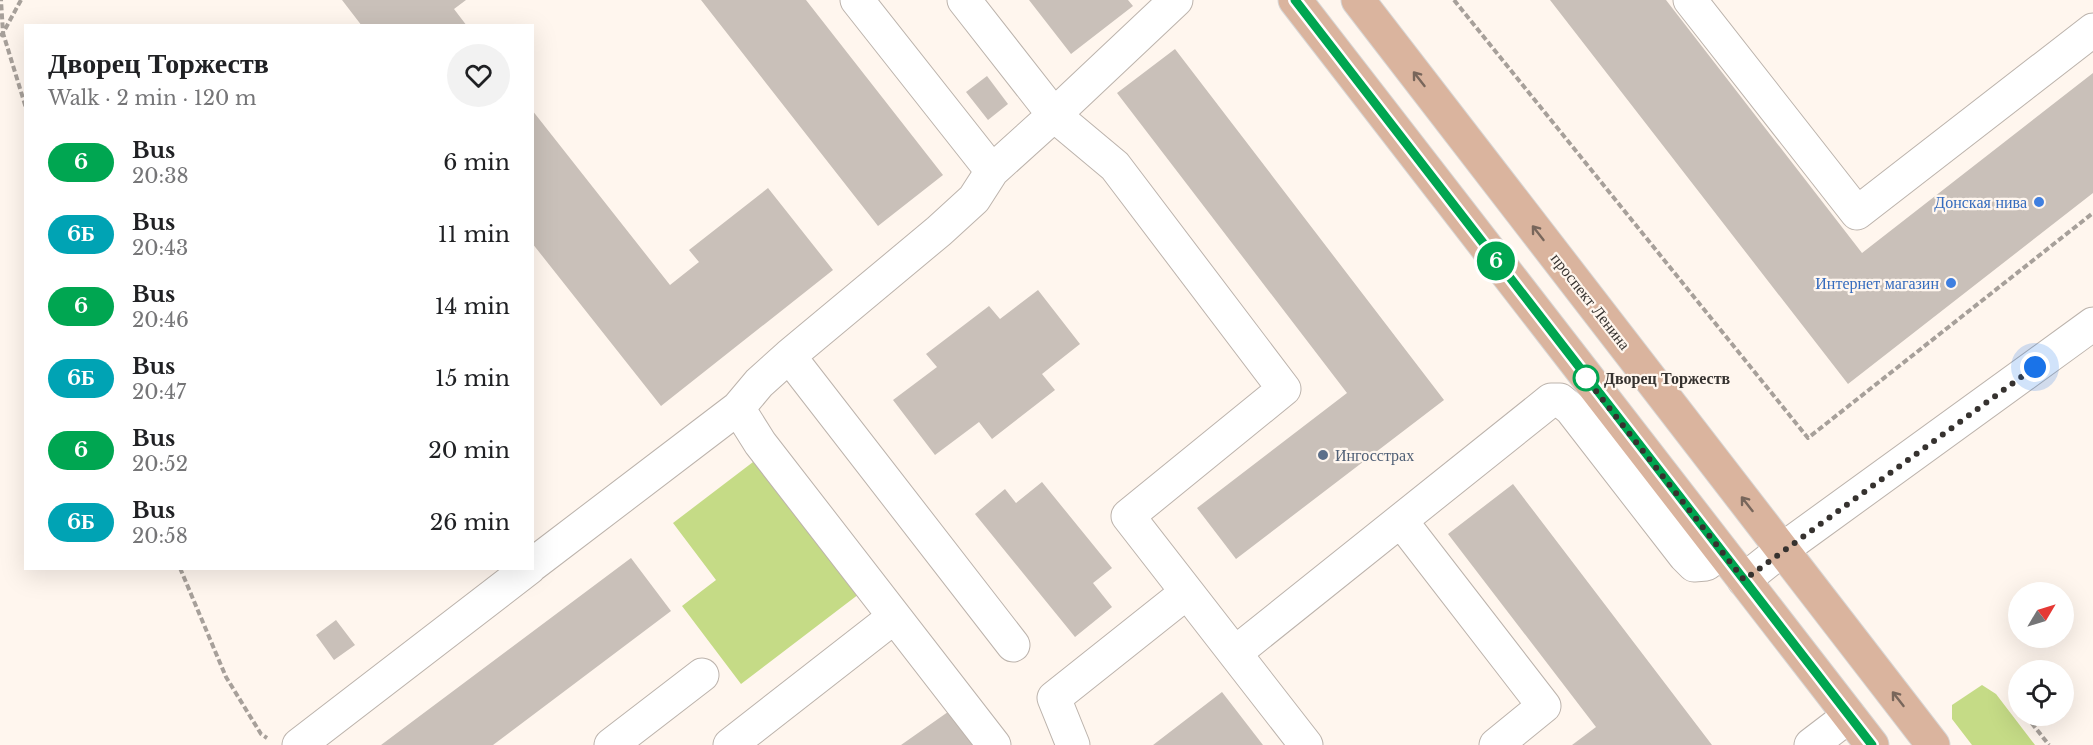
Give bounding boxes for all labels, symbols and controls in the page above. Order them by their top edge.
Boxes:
button: heart [447,44,510,107]
text: Дворец Торжеств [48,46,269,81]
one-way arrow [1412,71,1425,87]
text: Walk · 2 min · 120 m [48,86,257,110]
text: Bus [132,137,175,164]
text: 6 [74,149,88,175]
text: 6 min [443,149,510,176]
text: 20:38 [132,164,189,188]
place label: Донская нива [1934,192,2027,212]
marker: Донская нива [2032,195,2046,209]
text: Bus [132,209,175,236]
text: 6Б [67,221,95,247]
text: 11 min [438,221,510,248]
one-way arrow [1531,225,1544,241]
text: 20:43 [132,236,188,260]
line badge: 6 [1476,242,1516,280]
text: 6 [1489,248,1503,274]
street label: проспект Ленина [1547,249,1635,353]
place label: Интернет магазин [1815,273,1939,293]
marker: Интернет магазин [1944,276,1958,290]
text: Bus [132,281,175,308]
text: 6 [74,293,88,319]
text: 14 min [435,293,510,320]
text: 20:46 [132,308,189,332]
your location [2020,352,2050,382]
text: Bus [132,353,175,380]
text: 6Б [67,365,95,391]
text: 15 min [435,365,510,392]
marker: Дворец Торжеств [1573,365,1599,391]
place label: Дворец Торжеств [1604,368,1731,388]
text: 20:47 [132,380,186,404]
text: Bus [132,425,175,452]
text: 6 [74,437,88,463]
text: 20 min [428,437,510,464]
place label: Ингосстрах [1335,445,1414,465]
marker: Ингосстрах [1316,448,1330,462]
text: 20:52 [132,452,188,476]
one-way arrow [1740,496,1753,512]
text: Bus [132,497,175,524]
text: 6Б [67,509,95,535]
text: 26 min [430,509,510,536]
text: 20:58 [132,524,188,548]
north arrow [2008,582,2074,648]
map controls [2008,582,2074,726]
button: locate [2008,660,2074,726]
one-way arrow [1891,691,1904,707]

